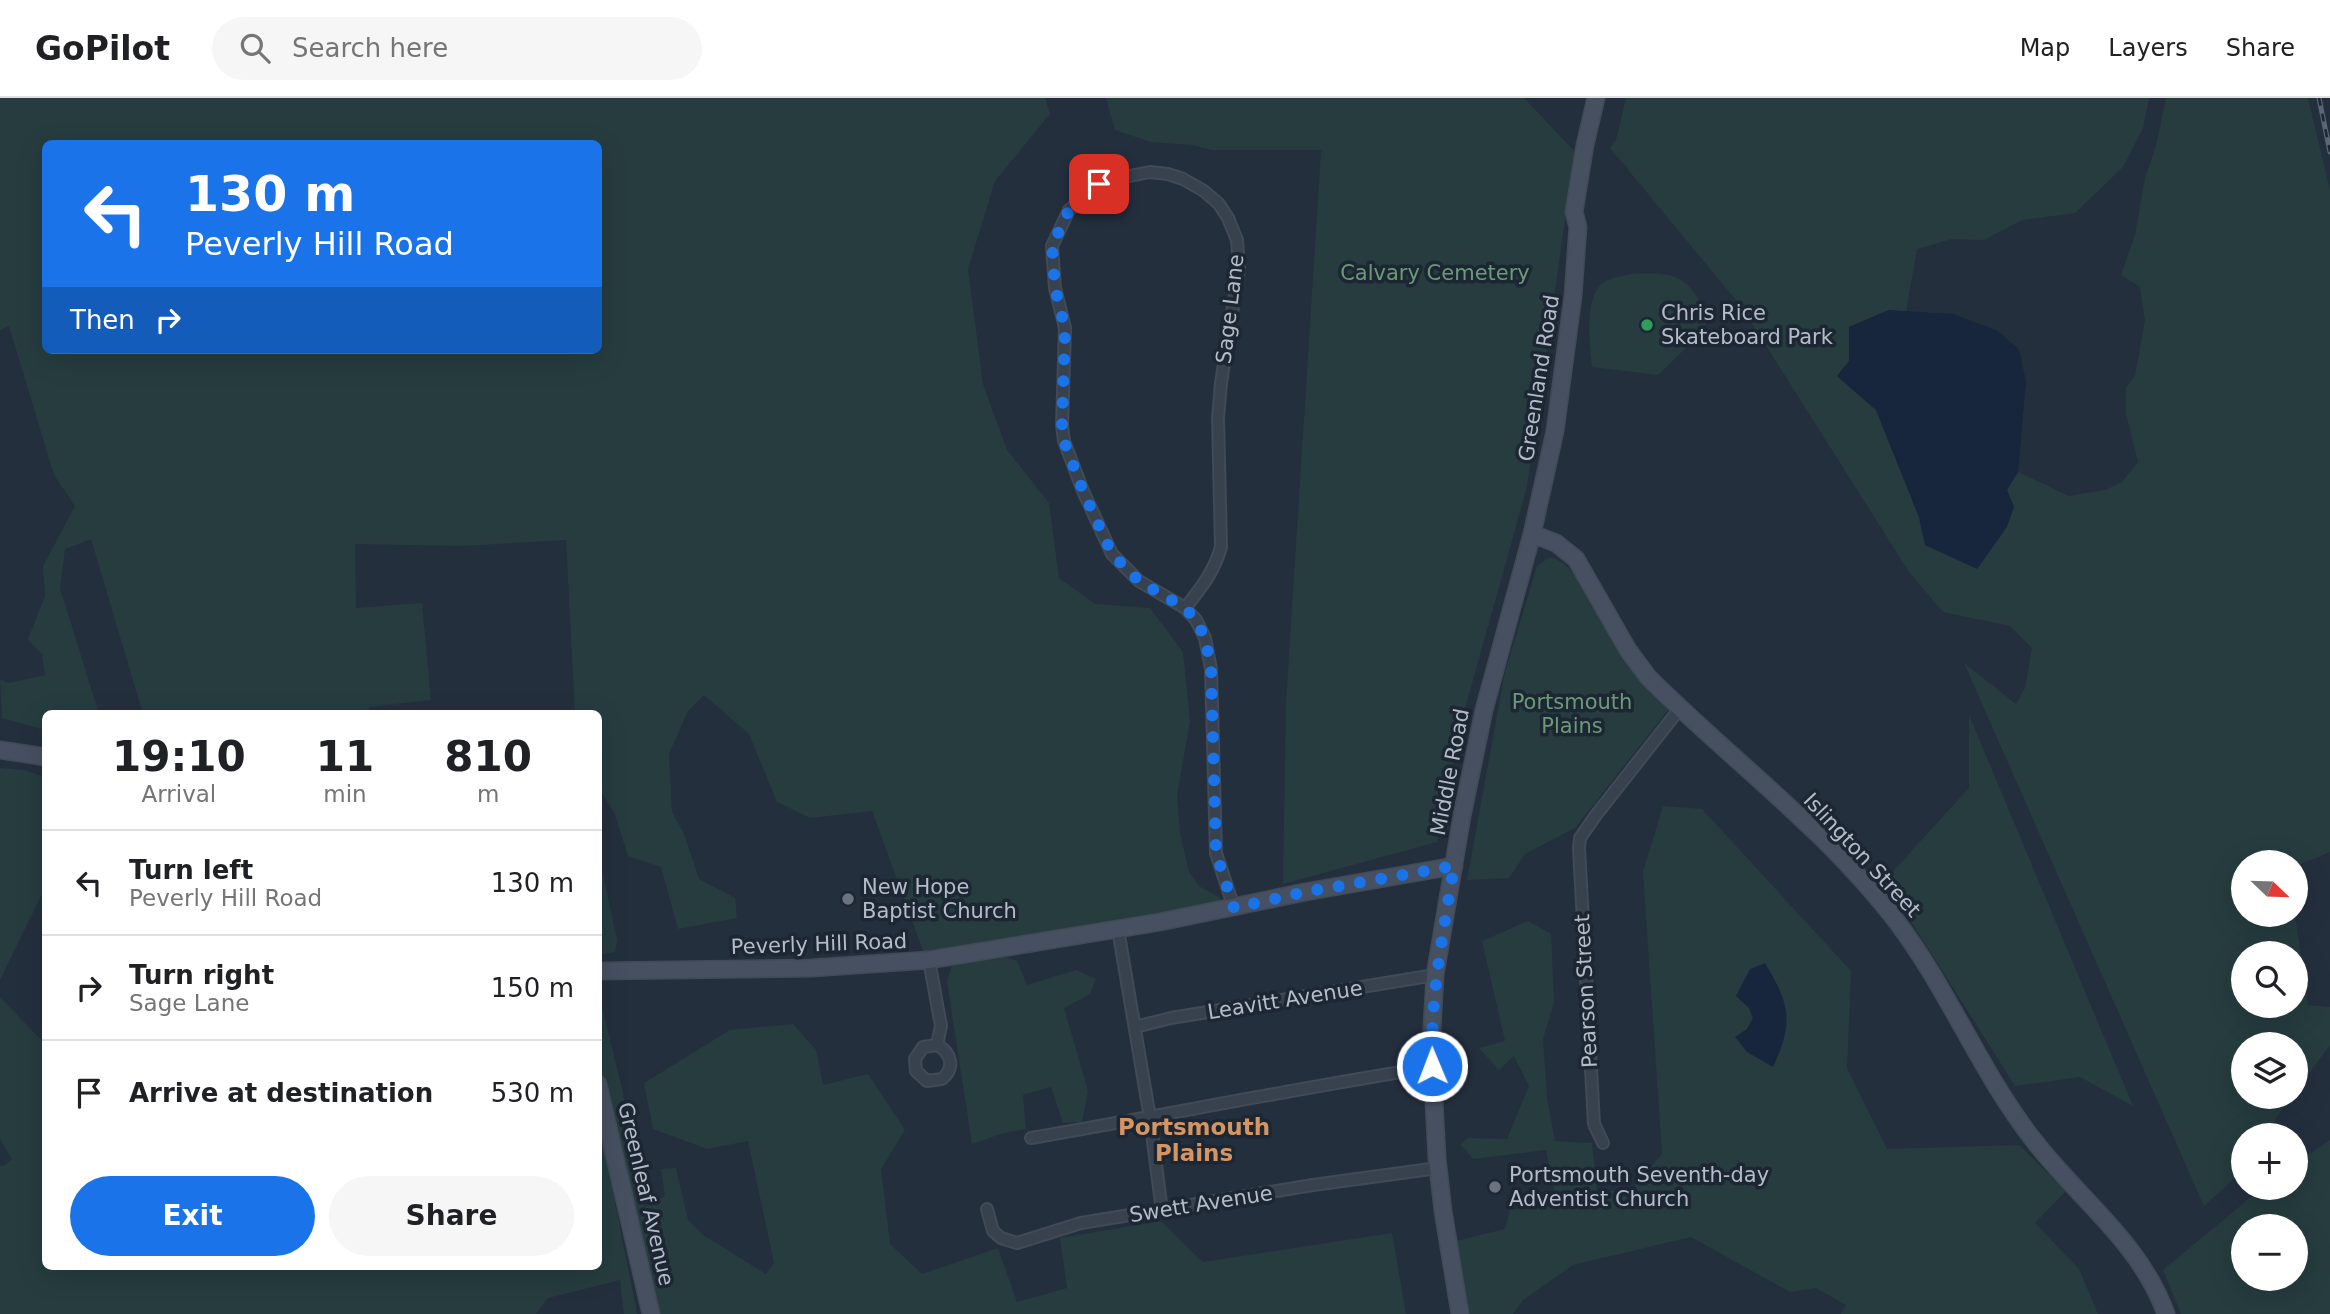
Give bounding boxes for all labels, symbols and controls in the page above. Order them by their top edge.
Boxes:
search box [212,17,702,80]
text: GoPilot [35,29,170,68]
icon: search [236,29,274,67]
text: Search here [292,33,448,63]
text: Map [2020,34,2070,62]
text: Layers [2108,34,2188,62]
text: Share [2226,34,2295,62]
pin [1069,154,1129,214]
icon: arrive [1080,165,1118,203]
text: 130 m [185,166,355,223]
icon: left [70,168,161,259]
text: Peverly Hill Road [185,225,454,263]
street label: Sage Lane [1211,253,1249,365]
park label: Calvary Cemetery [1340,261,1530,285]
street label: Greenland Road [1514,293,1564,463]
icon: right [149,301,187,339]
place label: Chris Rice Skateboard Park [1661,301,1834,349]
text: Then [70,305,135,335]
marker: Chris Rice Skateboard Park [1639,317,1655,333]
park label: Portsmouth Plains [1512,690,1632,738]
street label: Middle Road [1426,707,1474,837]
text: 19:10 [112,732,246,781]
text: 11 [316,732,374,781]
text: 810 [444,732,532,781]
text: Arrival [142,781,216,807]
text: min [323,781,367,807]
text: m [477,781,499,807]
street label: Islington Street [1799,788,1925,922]
north arrow [2231,850,2308,928]
map controls [2231,850,2308,1291]
text: Turn left [129,855,253,885]
icon: left [70,864,108,902]
text: 130 m [491,868,574,898]
place label: New Hope Baptist Church [862,875,1017,923]
text: Peverly Hill Road [129,885,322,911]
marker: New Hope Baptist Church [840,891,856,907]
street label: Pearson Street [1570,914,1602,1068]
street label: Peverly Hill Road [730,929,908,959]
button: search [2231,941,2308,1018]
text: Turn right [129,960,274,990]
icon: right [70,969,108,1007]
text: 150 m [491,973,574,1003]
street label: Leavitt Avenue [1206,976,1364,1024]
text: Sage Lane [129,990,249,1016]
position arrow [1395,1029,1469,1103]
button: layers [2231,1032,2308,1109]
icon: arrive [70,1074,108,1112]
text: Arrive at destination [129,1078,433,1108]
text: 530 m [491,1078,574,1108]
street label: Greenleaf Avenue [613,1100,679,1288]
district label: Portsmouth Plains [1118,1114,1270,1166]
button: + [2231,1123,2308,1200]
place label: Portsmouth Seventh-day Adventist Church [1509,1163,1769,1211]
button: Exit [70,1176,315,1256]
button: Share [329,1176,574,1256]
marker: Portsmouth Seventh-day Adventist Church [1487,1179,1503,1195]
street label: Swett Avenue [1128,1181,1274,1227]
button: − [2231,1214,2308,1291]

